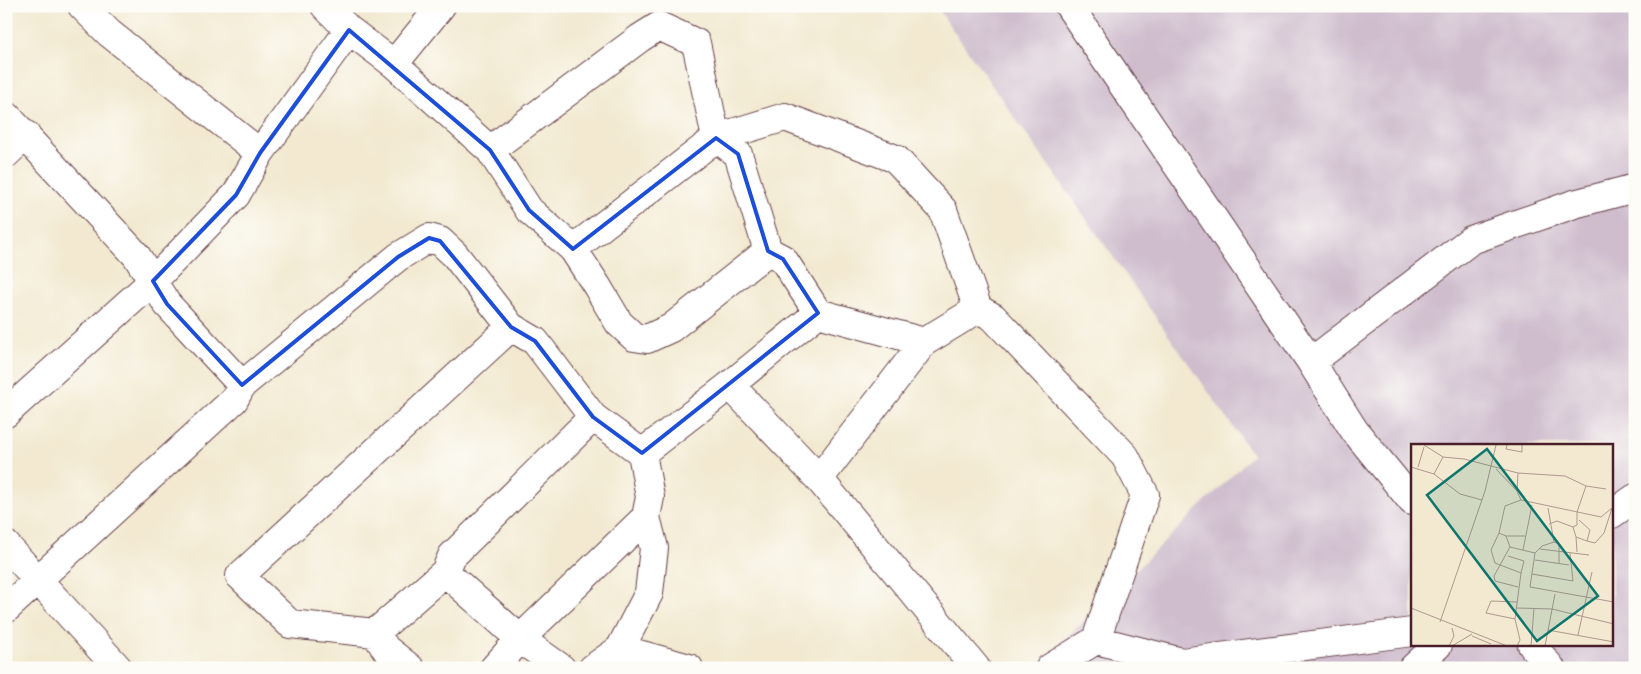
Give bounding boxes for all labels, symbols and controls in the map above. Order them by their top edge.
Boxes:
inset map [1411,444,1614,646]

